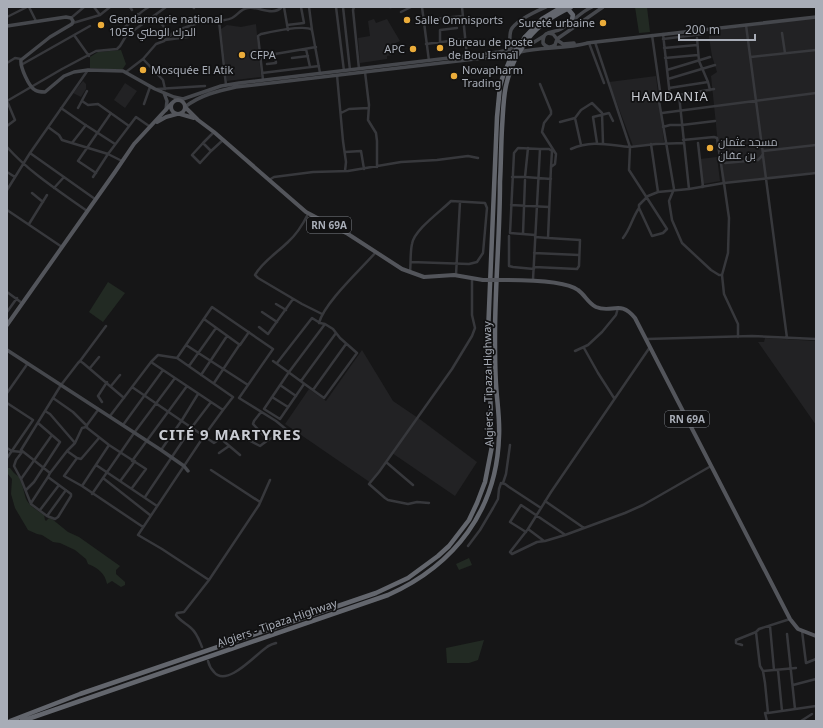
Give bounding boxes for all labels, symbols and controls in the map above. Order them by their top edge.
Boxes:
place label: Gendarmerie national 1055 الدرك الوطني [109,11,223,41]
place label: Salle Omnisports [415,12,503,27]
marker: Salle Omnisports [402,15,412,25]
place label: Sureté urbaine [518,15,595,30]
scale bar [679,16,755,42]
marker: Sureté urbaine [598,18,608,28]
marker: Gendarmerie national 1055 الدرك الوطني [96,20,106,30]
text: 200 m [685,21,720,38]
place label: Bureau de poste de Bou Ismaïl [448,34,533,62]
place label: APC [384,41,405,56]
marker: Bureau de poste de Bou Ismaïl [435,43,445,53]
marker: APC [408,44,418,54]
place label: CFPA [250,47,277,62]
marker: CFPA [237,50,247,60]
place label: Mosquée El Atik [151,62,233,77]
place label: Novapharm Trading [462,62,523,90]
marker: Mosquée El Atik [138,65,148,75]
marker: Novapharm Trading [449,71,459,81]
district label: HAMDANIA [631,87,709,105]
place label: مسجد عثمان بن عفان [718,134,778,162]
marker: مسجد عثمان بن عفان [705,143,715,153]
road number: RN 69A [307,217,351,233]
street label: Algiers - Tipaza Highway [479,321,496,447]
road number: RN 69A [665,411,709,427]
district label: CITÉ 9 MARTYRES [159,424,301,444]
street label: Algiers - Tipaza Highway [215,595,339,650]

